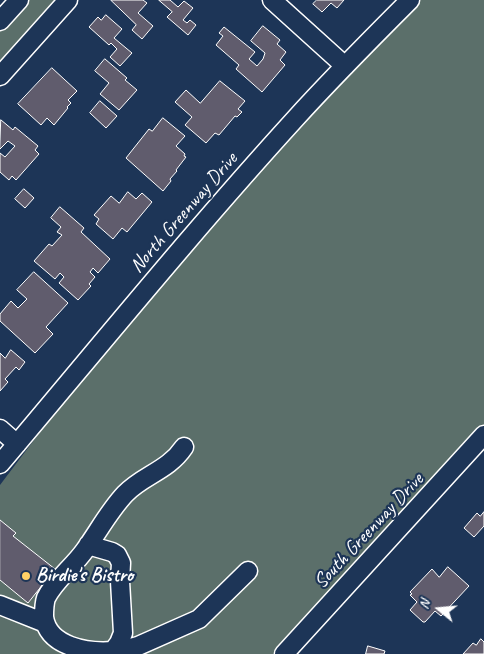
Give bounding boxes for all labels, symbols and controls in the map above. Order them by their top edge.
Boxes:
street label: North Greenway Drive [125,148,243,278]
street label: South Greenway Drive [309,468,429,594]
place label: Birdie's Bistro [36,564,133,588]
marker: Birdie's Bistro [20,570,32,582]
north arrow [414,584,464,634]
text: N [415,598,434,611]

